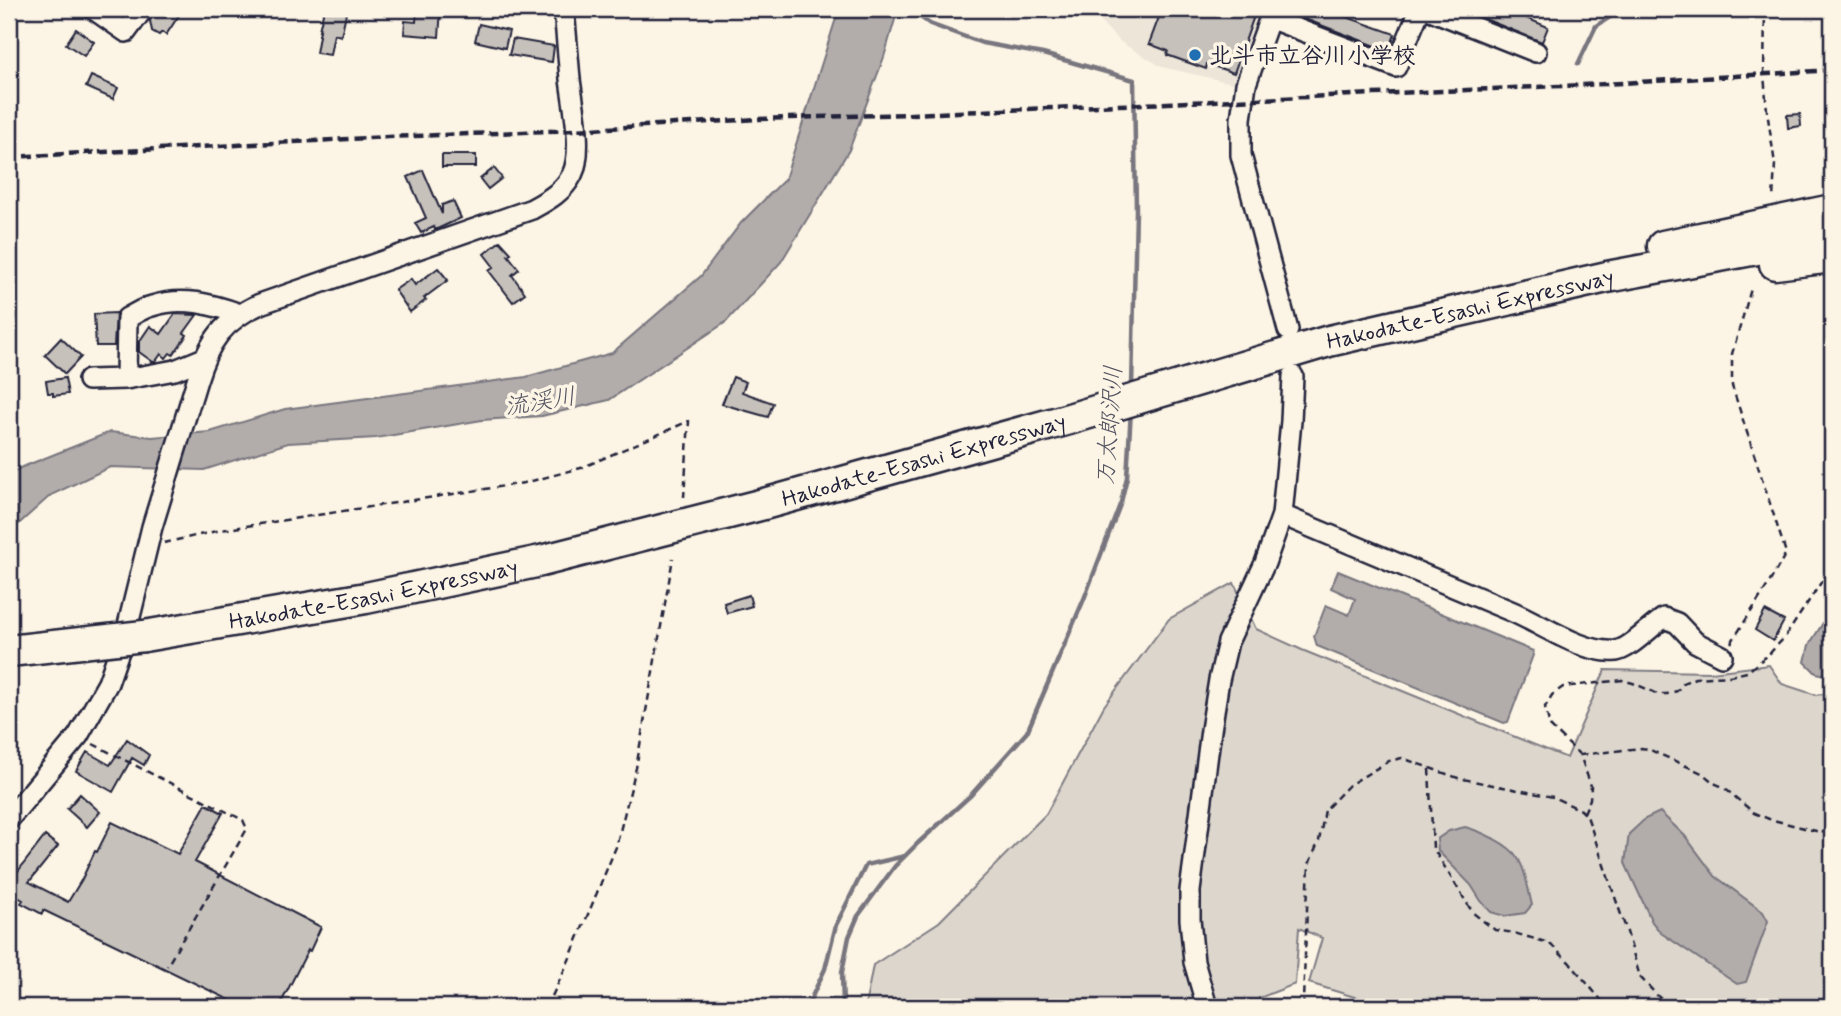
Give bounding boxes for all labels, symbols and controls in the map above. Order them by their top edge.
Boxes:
place label: 北斗市立谷川小学校 [1209,42,1416,72]
marker: 北斗市立谷川小学校 [1187,47,1203,63]
street label: Hakodate-Esashi Expressway [1324,263,1616,358]
water label: 万太郎沢川 [1091,364,1130,486]
water label: 流渓川 [502,382,578,423]
street label: Hakodate-Esashi Expressway [779,408,1070,515]
street label: Hakodate-Esashi Expressway [227,553,521,638]

